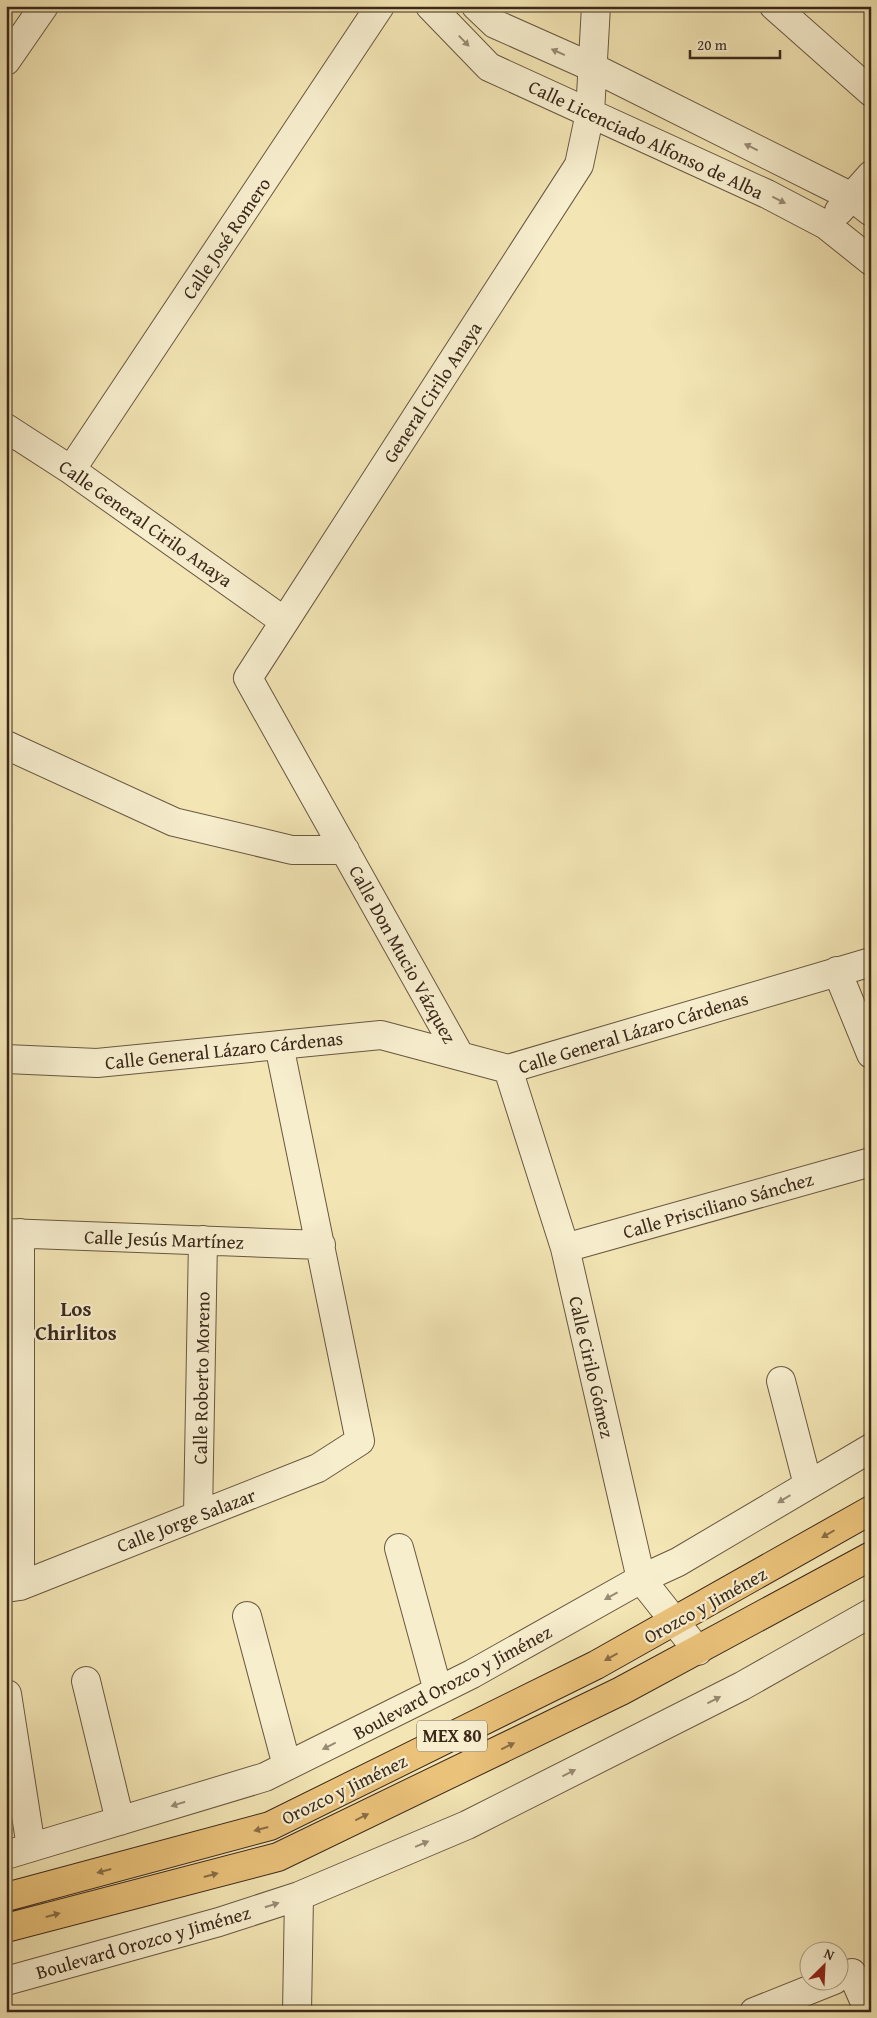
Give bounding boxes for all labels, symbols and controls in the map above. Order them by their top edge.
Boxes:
scale bar [690,28,780,60]
text: 20 m [697,34,728,55]
one-way arrow [458,35,470,47]
one-way arrow [551,48,565,56]
street label: Calle Licenciado Alfonso de Alba [524,72,768,206]
one-way arrow [744,143,758,151]
street label: Calle José Romero [175,171,277,305]
one-way arrow [772,196,786,204]
street label: General Cirilo Anaya [376,316,488,468]
street label: Calle General Cirilo Anaya [53,452,239,594]
street label: Calle Don Mucio Vázquez [342,860,464,1048]
street label: Calle General Lázaro Cárdenas [515,984,751,1080]
street label: Calle General Lázaro Cárdenas [104,1024,344,1076]
street label: Calle Prisciliano Sánchez [619,1164,817,1246]
street label: Calle Jesús Martínez [84,1222,244,1256]
street label: Calle Roberto Moreno [185,1291,217,1465]
district label: Los Chirlitos [35,1293,117,1348]
street label: Calle Cirilo Gómez [562,1293,622,1441]
street label: Calle Jorge Salazar [112,1481,260,1559]
one-way arrow [777,1495,790,1504]
one-way arrow [822,1530,835,1539]
street label: Orozco y Jiménez [638,1560,772,1650]
one-way arrow [604,1592,619,1600]
street label: Boulevard Orozco y Jiménez [348,1618,556,1746]
one-way arrow [604,1653,617,1662]
one-way arrow [707,1696,721,1704]
road number: MEX 80 [417,1720,487,1752]
one-way arrow [322,1742,336,1750]
one-way arrow [501,1742,515,1750]
street label: Orozco y Jiménez [276,1746,412,1832]
one-way arrow [561,1769,576,1777]
one-way arrow [170,1800,185,1808]
one-way arrow [355,1812,369,1820]
one-way arrow [253,1825,268,1833]
one-way arrow [415,1839,429,1847]
one-way arrow [96,1867,111,1875]
one-way arrow [203,1870,218,1878]
street label: Boulevard Orozco y Jiménez [33,1898,253,1986]
one-way arrow [265,1901,280,1909]
one-way arrow [46,1911,61,1919]
north arrow [800,1940,850,1990]
text: N [821,1943,838,1965]

